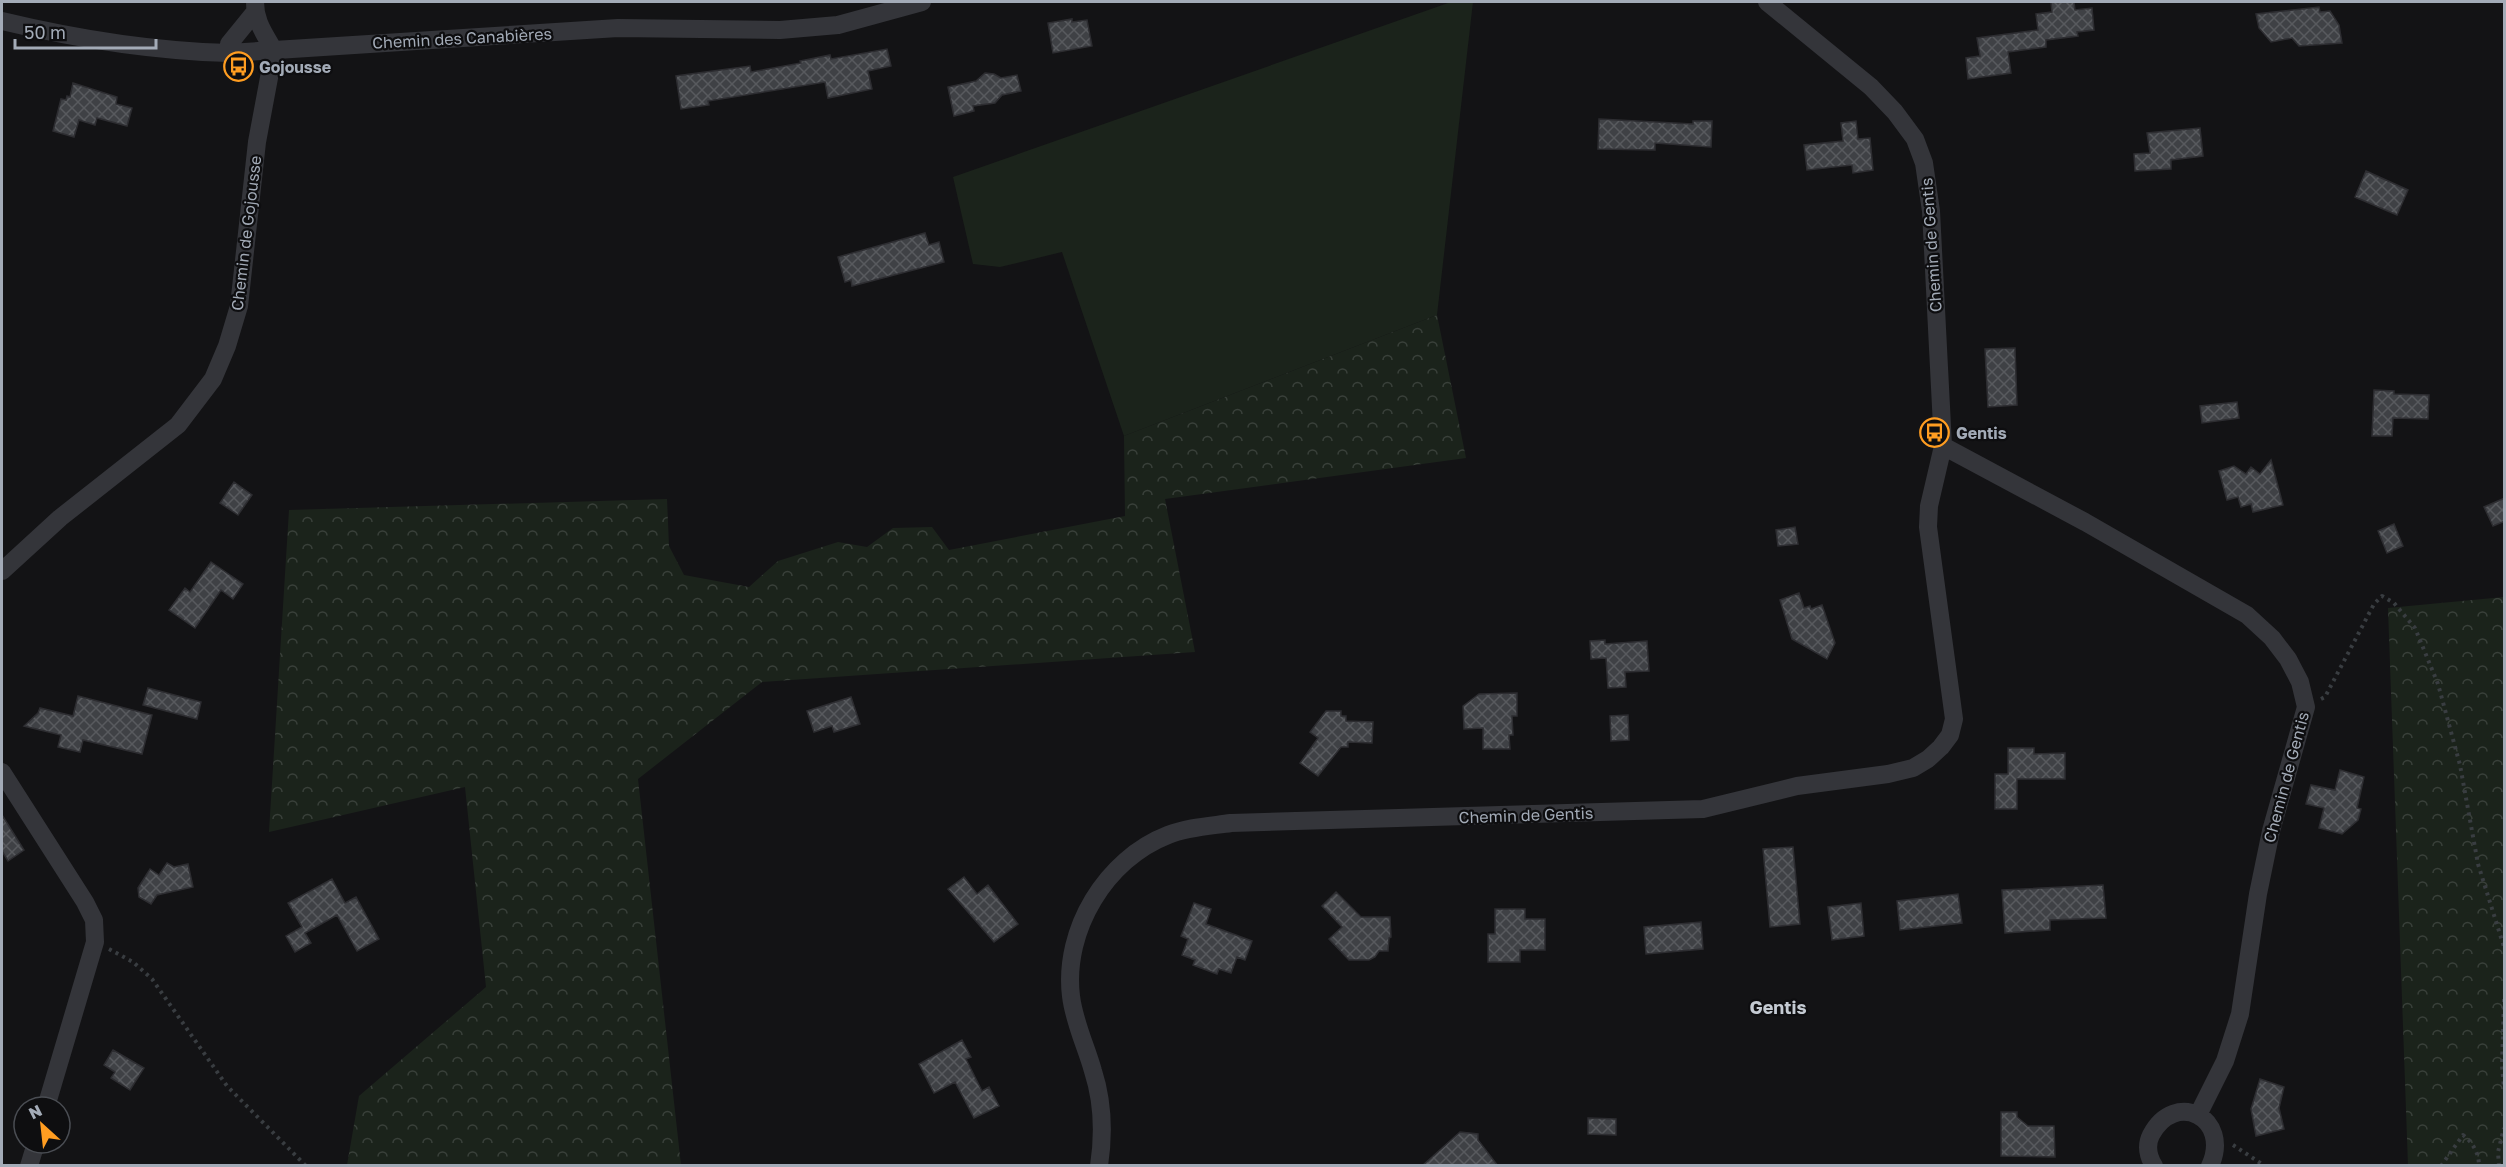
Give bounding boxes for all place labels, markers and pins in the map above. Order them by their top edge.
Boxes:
bus stop icon: Gojousse [222,51,254,83]
place label: Gojousse [259,57,331,77]
bus stop icon: Gentis [1919,417,1951,449]
place label: Gentis [1956,423,2007,443]

